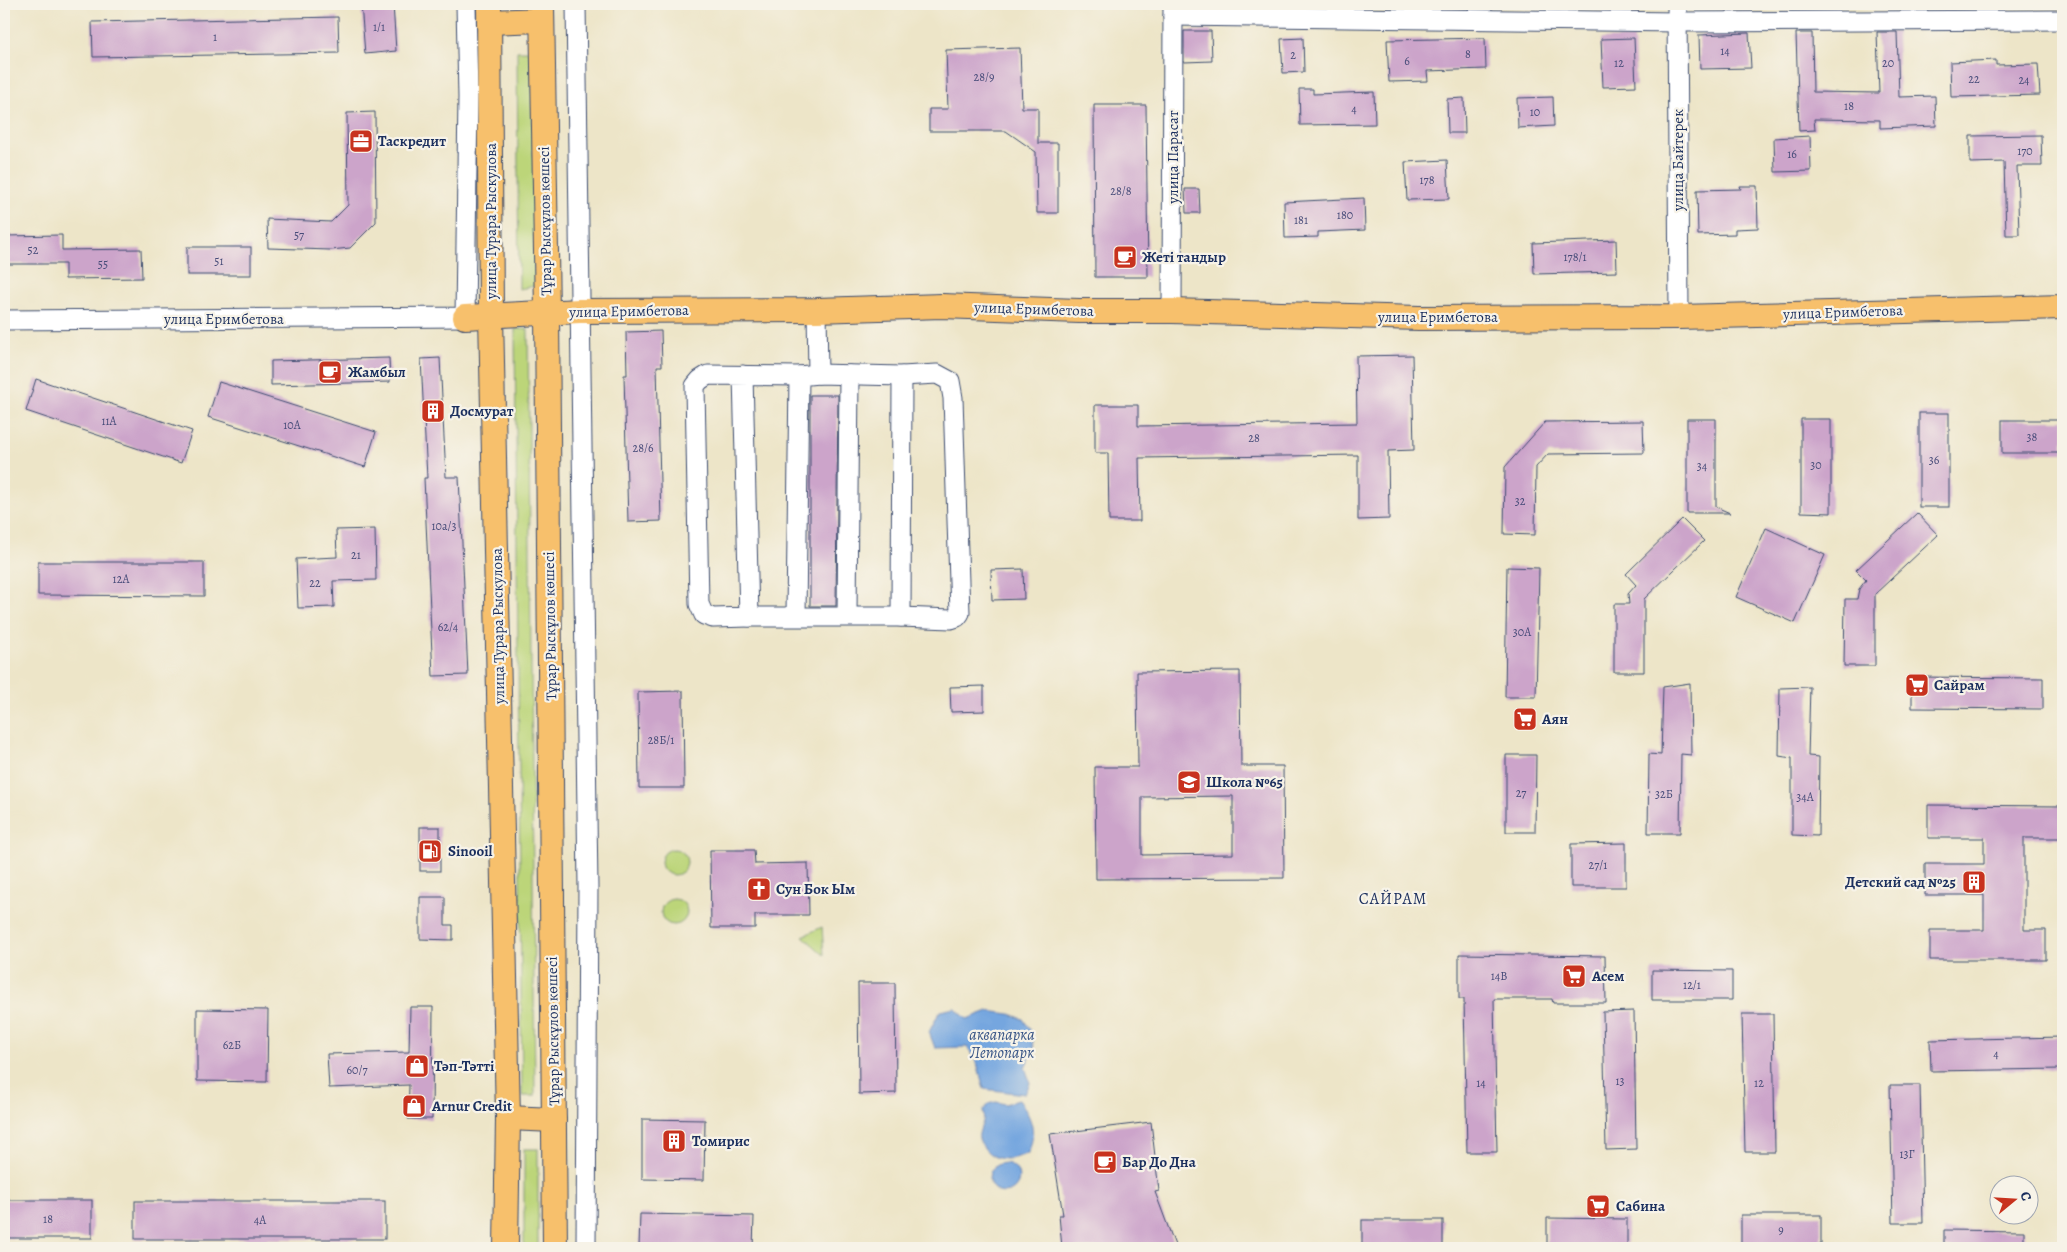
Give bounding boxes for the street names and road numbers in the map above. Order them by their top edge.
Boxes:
street label: улица Байтерек [1668,109,1688,212]
street label: улица Парасат [1163,110,1183,205]
street label: улица Турара Рыскулова [481,143,501,300]
street label: Тұрар Рыскұлов көшесі [534,146,556,296]
street label: улица Еримбетова [973,297,1094,321]
street label: улица Еримбетова [568,300,689,322]
street label: улица Еримбетова [1782,300,1903,324]
street label: улица Еримбетова [1377,307,1498,327]
street label: улица Еримбетова [163,309,284,329]
street label: улица Турара Рыскулова [487,548,509,705]
street label: Тұрар Рыскұлов көшесі [539,551,561,701]
street label: Тұрар Рыскұлов көшесі [542,956,564,1106]

